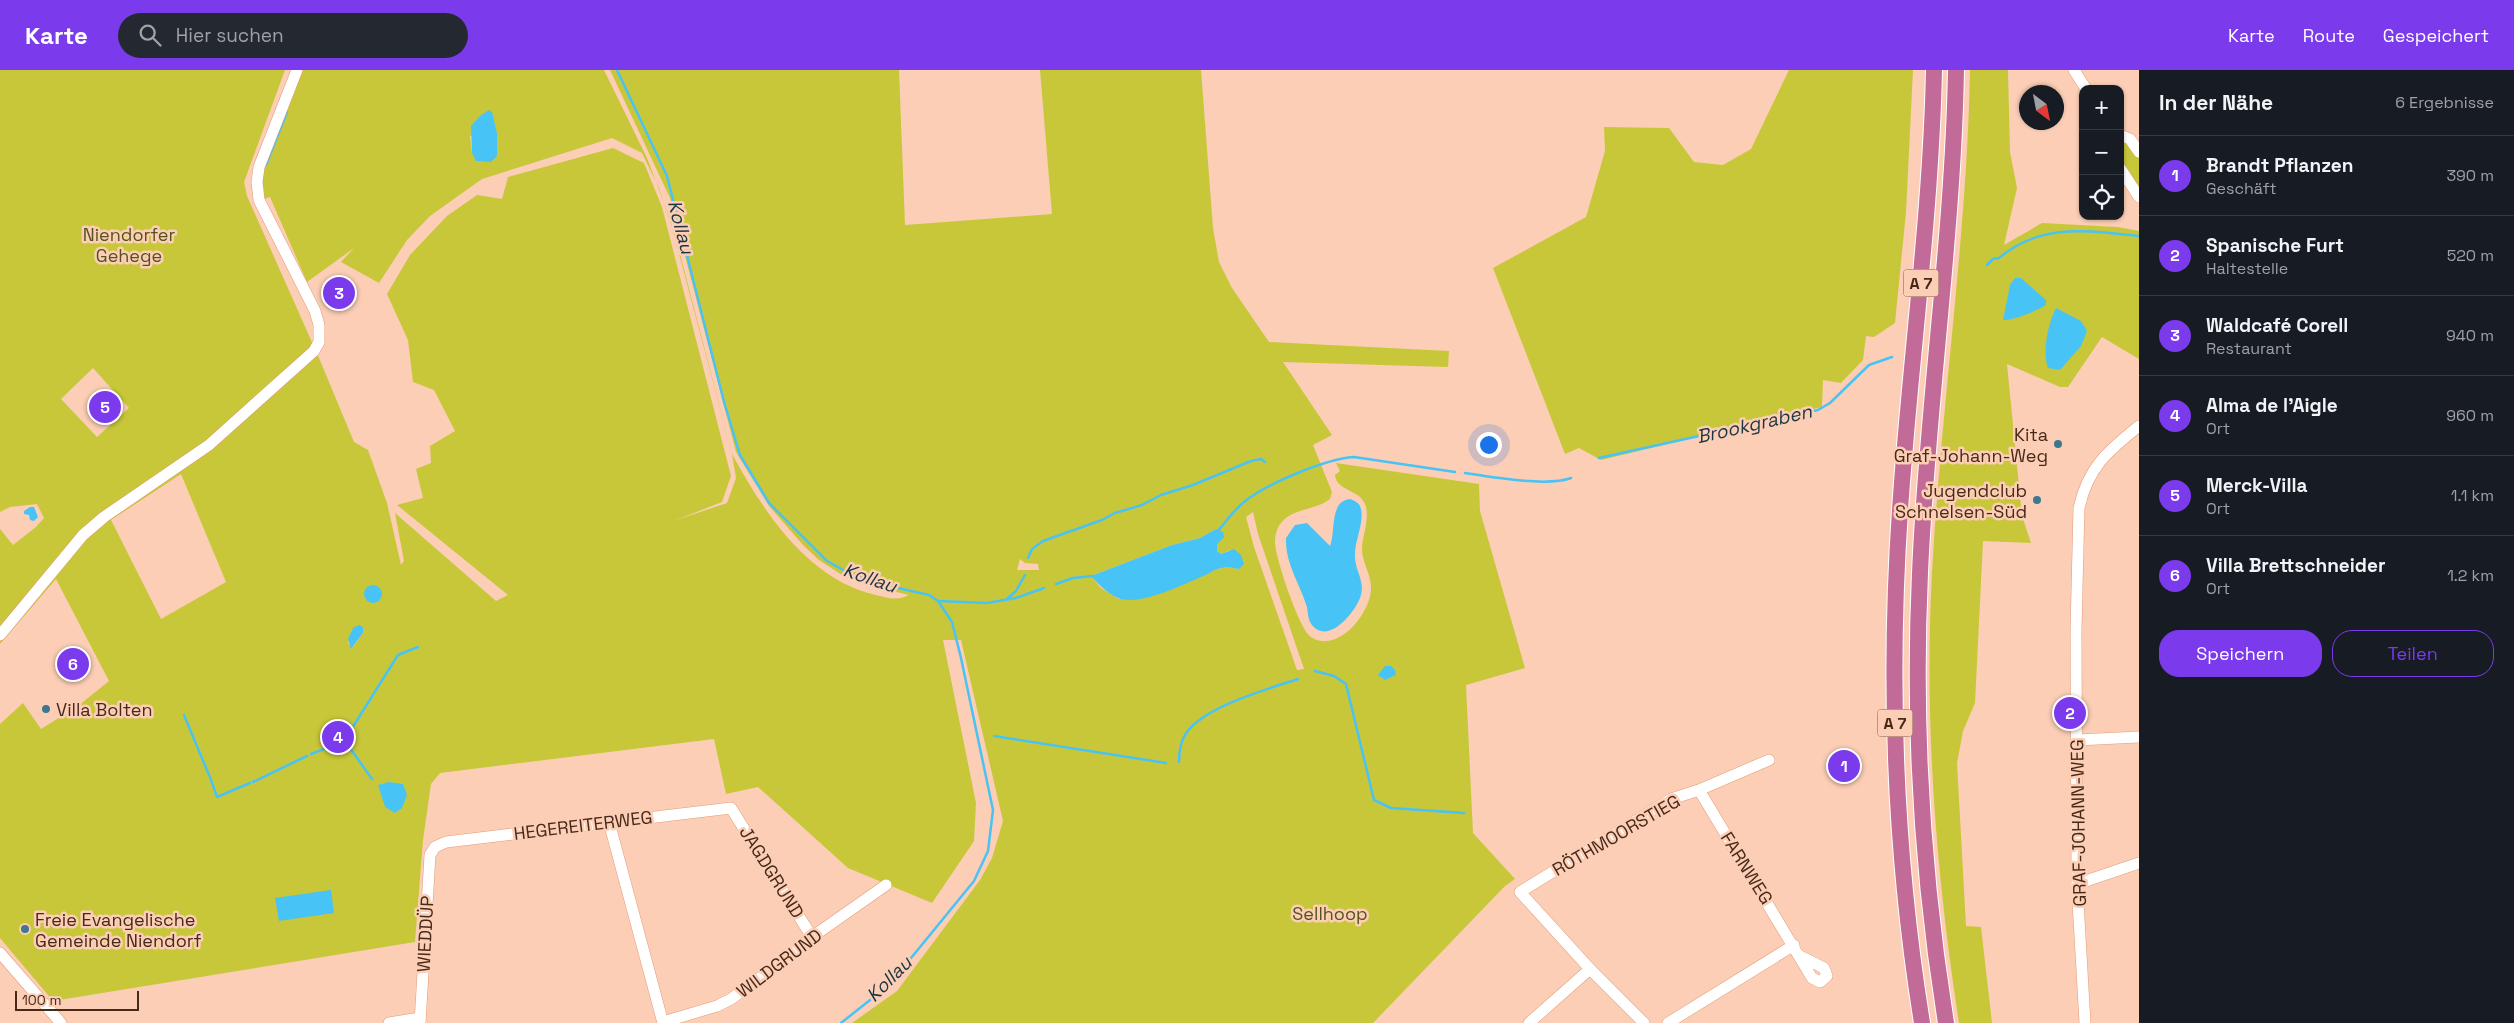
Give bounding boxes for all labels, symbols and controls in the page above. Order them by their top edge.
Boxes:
search box [118,13,468,58]
text: Karte [25,20,88,51]
icon: search [136,21,164,49]
text: Hier suchen [176,23,284,48]
text: Karte [2228,24,2275,47]
text: Route [2303,24,2355,47]
text: Gespeichert [2383,24,2489,47]
north arrow [2019,85,2064,130]
map controls [2079,85,2124,220]
button: + [2079,85,2124,130]
text: In der Nähe [2159,89,2273,116]
text: 6 Ergebnisse [2395,92,2494,113]
button: − [2079,130,2124,175]
text: Brandt Pflanzen [2206,153,2354,178]
text: 1 [2171,165,2179,186]
text: 390 m [2446,165,2494,186]
button: locate [2079,175,2124,220]
text: Geschäft [2206,178,2277,199]
water label: Kollau [662,197,700,258]
park label: Niendorfer Gehege [83,223,175,267]
text: Spanische Furt [2206,233,2344,258]
text: 2 [2170,245,2180,266]
text: 520 m [2447,245,2494,266]
text: Haltestelle [2206,258,2288,279]
road number: A 7 [1904,270,1938,297]
pin: 3 [323,274,355,312]
text: Waldcafé Corell [2206,313,2348,338]
text: 3 [2170,325,2180,346]
text: 940 m [2446,325,2494,346]
text: Restaurant [2206,338,2292,359]
pin: 5 [89,388,121,426]
text: Alma de l'Aigle [2206,393,2338,418]
water label: Brookgraben [1694,399,1814,449]
text: 4 [2170,405,2180,426]
text: 960 m [2446,405,2494,426]
text: Ort [2206,418,2230,439]
place label: Kita Graf-Johann-Weg [1894,423,2048,467]
your location [1476,432,1502,458]
marker: Kita Graf-Johann-Weg [2052,438,2064,450]
text: Merck-Villa [2206,473,2307,498]
place label: Jugendclub Schnelsen-Süd [1895,479,2027,523]
text: 5 [2170,485,2180,506]
text: 1.1 km [2451,485,2494,506]
marker: Jugendclub Schnelsen-Süd [2031,494,2043,506]
text: Ort [2206,498,2230,519]
text: Villa Brettschneider [2206,553,2385,578]
water label: Kollau [840,557,901,599]
text: 6 [2170,565,2180,586]
text: 1.2 km [2447,565,2494,586]
text: Ort [2206,578,2230,599]
button: Speichern [2159,630,2322,677]
button: Teilen [2332,630,2494,677]
pin: 6 [57,645,89,683]
pin: 2 [2054,694,2086,732]
place label: Villa Bolten [56,698,152,721]
marker: Villa Bolten [40,703,52,715]
road number: A 7 [1878,710,1912,736]
pin: 4 [322,718,354,756]
street label: GRAF-JOHANN-WEG [2065,739,2091,907]
pin: 1 [1828,747,1860,785]
street label: RÖTHMOORSTIEG [1548,789,1684,881]
street label: HEGEREITERWEG [512,805,654,845]
street label: JAGDGRUND [735,822,809,922]
street label: FARNWEG [1716,827,1778,909]
street label: WIEDDÜP [412,895,438,973]
park label: Sellhoop [1292,902,1368,925]
place label: Freie Evangelische Gemeinde Niendorf [35,908,202,952]
marker: Freie Evangelische Gemeinde Niendorf [19,923,31,935]
street label: WILDGRUND [732,923,826,1003]
water label: Kollau [861,950,918,1007]
scale bar [15,988,139,1011]
text: 100 m [22,991,61,1009]

